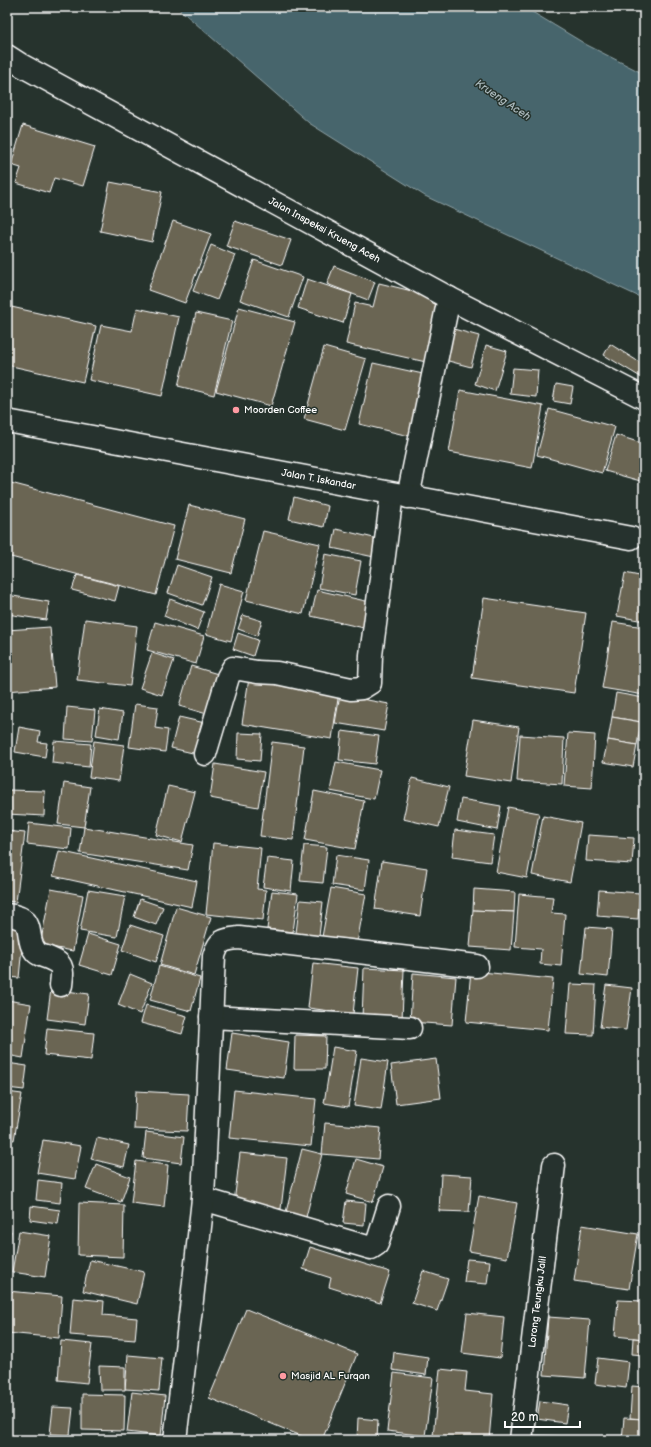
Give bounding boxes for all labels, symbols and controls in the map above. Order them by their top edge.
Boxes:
water label: Krueng Aceh [473,77,533,123]
street label: Jalan Inspeksi Krueng Aceh [266,195,383,266]
place label: Moorden Coffee [244,404,317,416]
marker: Moorden Coffee [231,405,241,415]
street label: Jalan T. Iskandar [280,467,357,492]
street label: Lorong Teungku Jalil [526,1256,549,1348]
place label: Masjid AL Furqan [291,1370,370,1382]
marker: Masjid AL Furqan [278,1371,288,1381]
scale bar [505,1403,580,1429]
text: 20 m [511,1410,538,1425]

